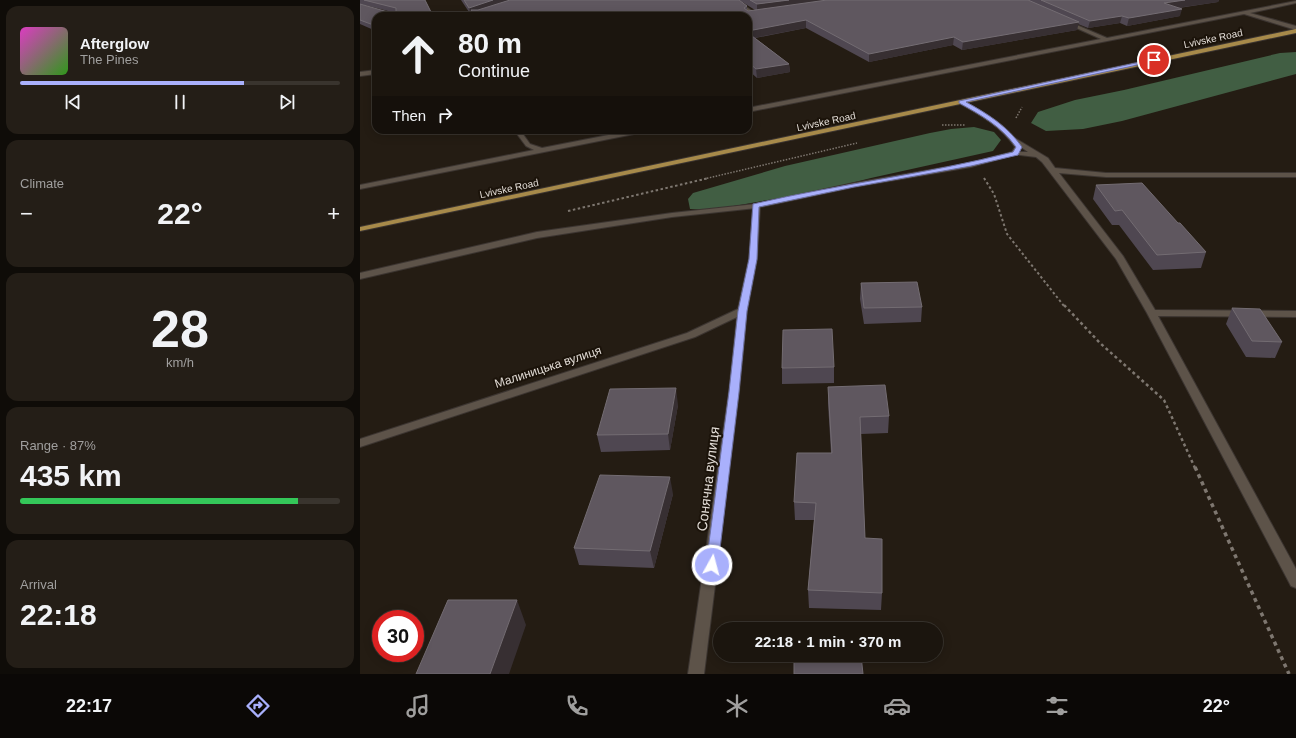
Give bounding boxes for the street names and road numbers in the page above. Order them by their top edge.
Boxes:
street label: Lvivske Road [1183,27,1244,50]
street label: Lvivske Road [796,110,857,133]
street label: Lvivske Road [479,177,540,200]
street label: Малиницька вулиця [493,343,603,391]
street label: Сонячна вулиця [694,426,722,532]

